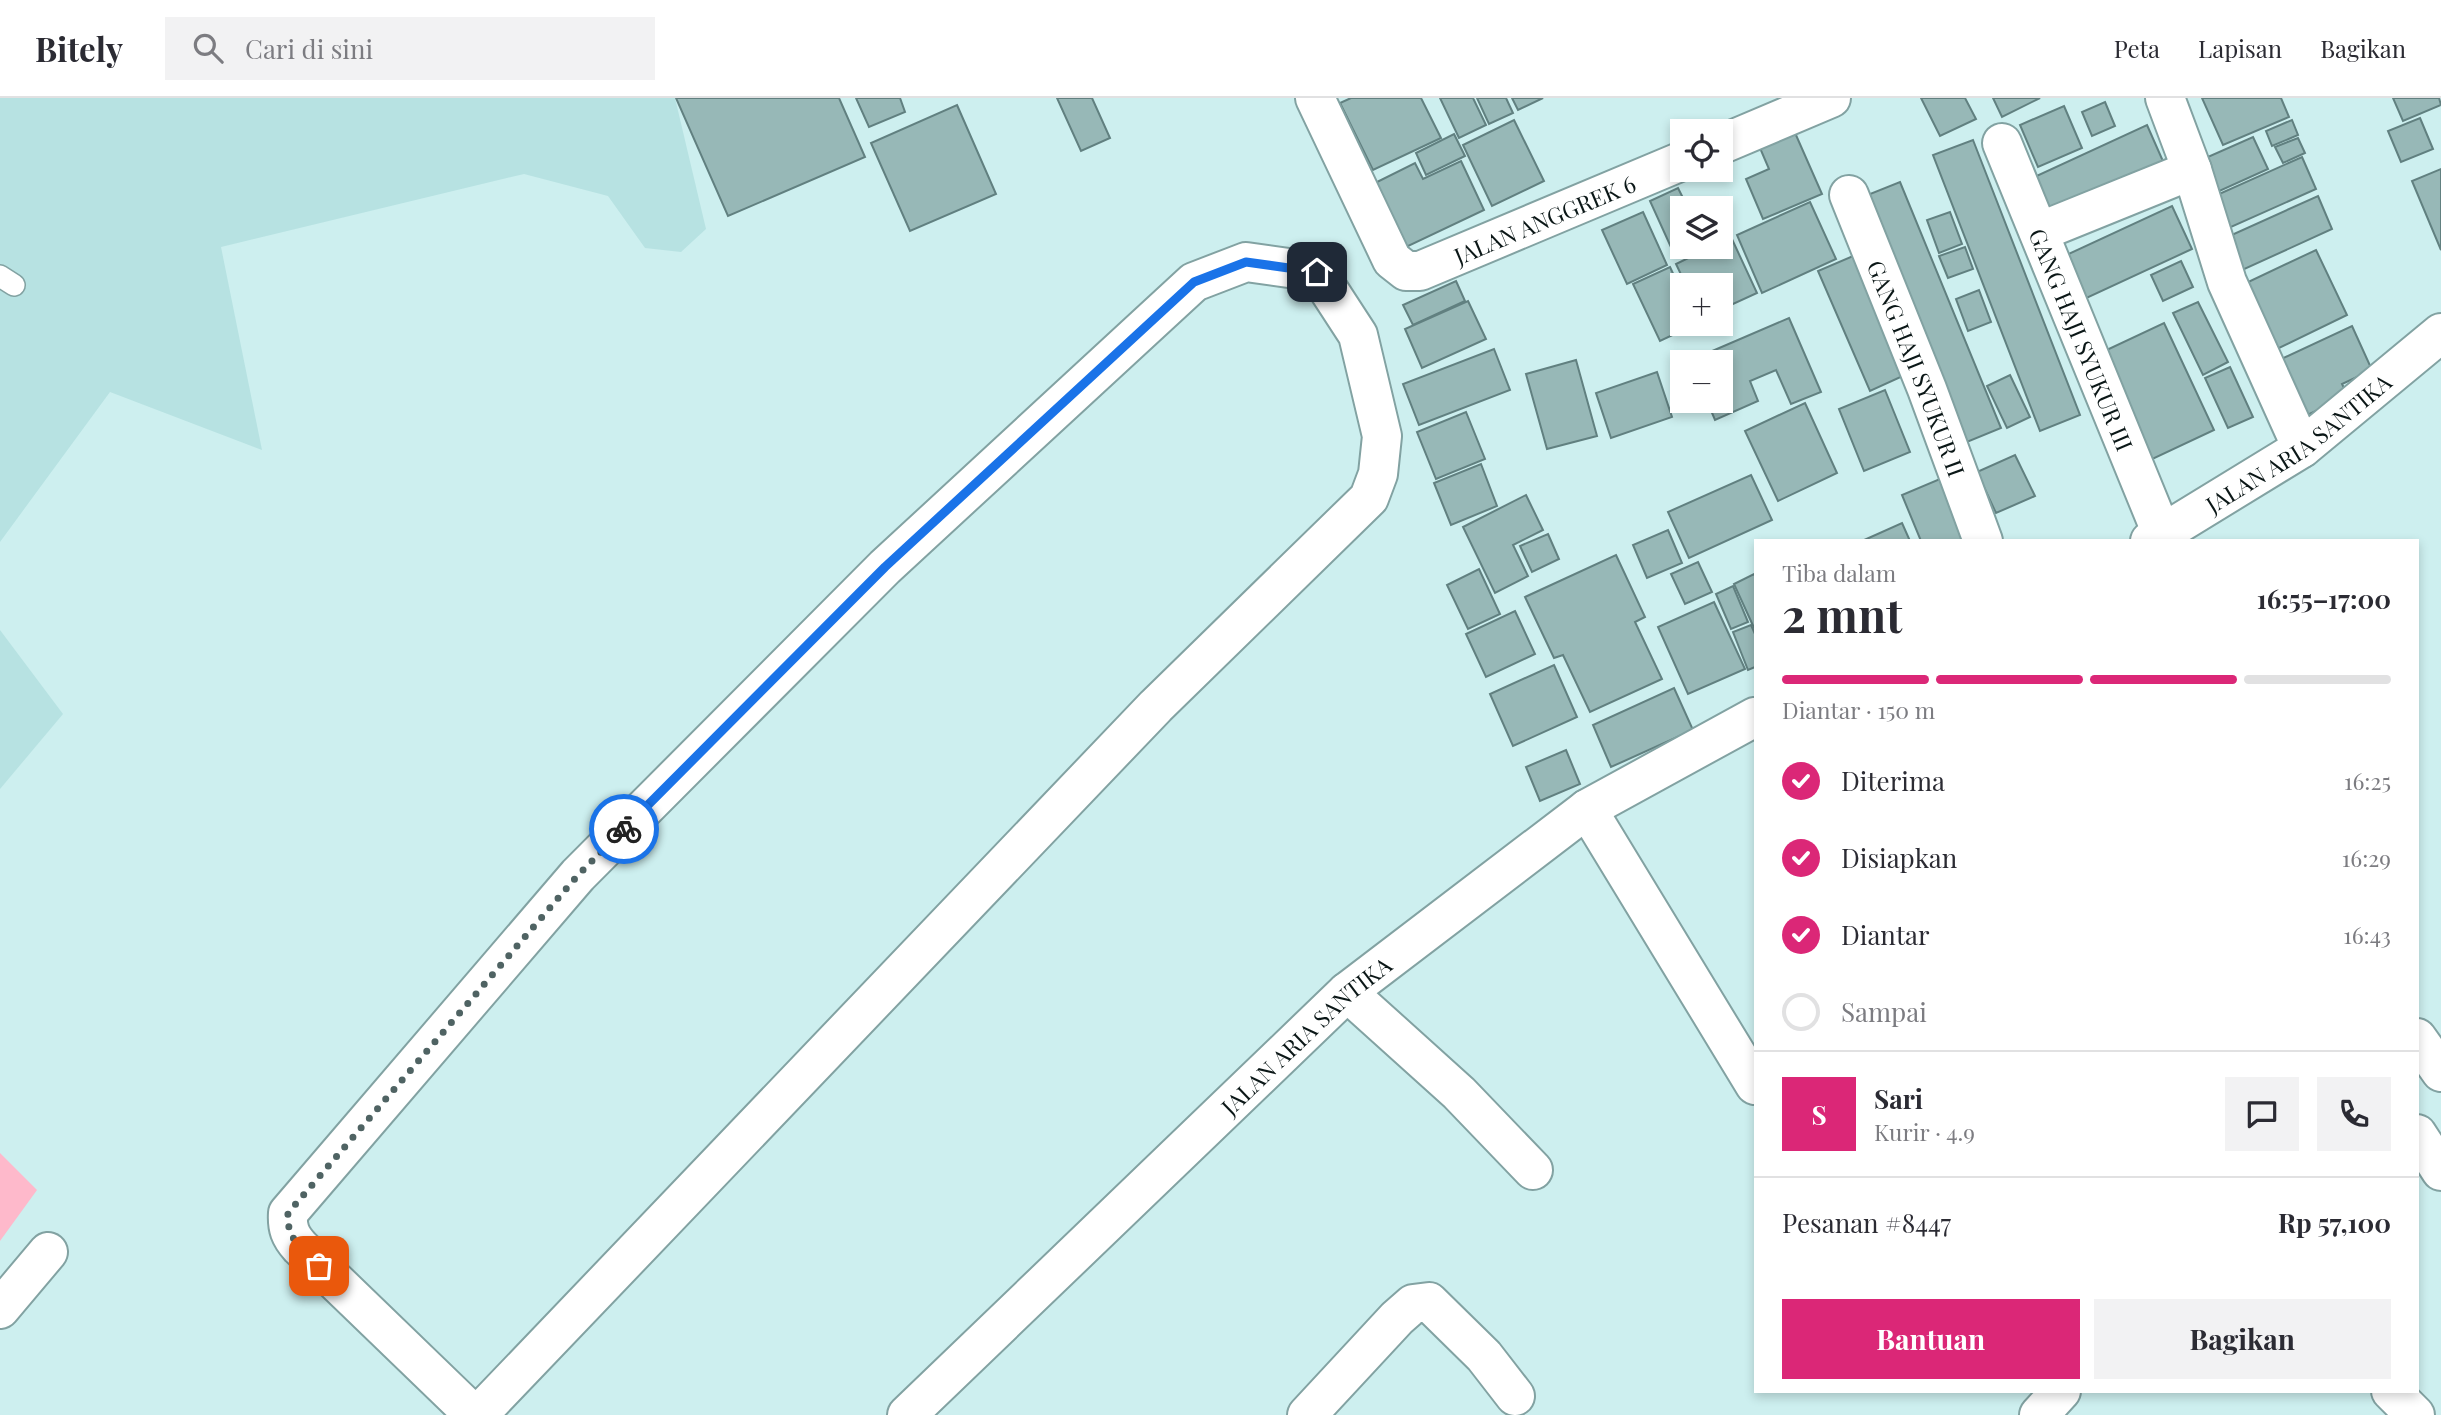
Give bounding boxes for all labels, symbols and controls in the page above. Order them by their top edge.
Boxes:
search box [165,17,655,80]
text: Bitely [35,26,123,70]
icon: search [189,29,227,67]
text: Cari di sini [245,31,373,66]
text: Peta [2114,32,2160,64]
text: Lapisan [2198,32,2282,64]
text: Bagikan [2320,32,2406,64]
map controls [1670,119,1733,413]
button: locate [1670,119,1733,182]
street label: JALAN ANGGREK 6 [1448,167,1640,271]
button: layers [1670,196,1733,259]
street label: GANG HAJI SYUKUR III [2023,223,2142,455]
pin [1287,242,1347,302]
icon: home [1298,253,1336,291]
street label: GANG HAJI SYUKUR II [1861,255,1973,480]
button: + [1670,273,1733,336]
button: − [1670,350,1733,413]
street label: JALAN ARIA SANTIKA [2198,365,2397,520]
text: Tiba dalam [1782,557,1896,588]
text: 16:55–17:00 [2257,581,2391,616]
text: 2 mnt [1782,583,1902,645]
text: Diantar · 150 m [1782,694,1935,725]
icon: check [1782,762,1820,800]
text: Diterima [1841,763,1945,798]
text: 16:25 [2344,765,2391,796]
courier [589,794,659,864]
icon: bike [605,810,643,848]
icon: check [1782,839,1820,877]
text: Disiapkan [1841,840,1957,875]
text: 16:29 [2342,842,2391,873]
icon: check [1782,916,1820,954]
text: Diantar [1841,917,1930,952]
text: 16:43 [2343,919,2391,950]
street label: JALAN ARIA SANTIKA [1213,948,1398,1122]
text: Sampai [1841,994,1927,1029]
button: chat [2225,1077,2299,1151]
button: phone [2317,1077,2391,1151]
text: Sari [1874,1081,1923,1116]
text: S [1811,1097,1827,1132]
text: Kurir · 4.9 [1874,1116,1975,1147]
text: Pesanan #8447 [1782,1205,1951,1240]
text: Rp 57,100 [2278,1205,2391,1240]
pin [289,1236,349,1296]
icon: bag [300,1247,338,1285]
button: Bantuan [1782,1299,2080,1379]
button: Bagikan [2094,1299,2391,1379]

